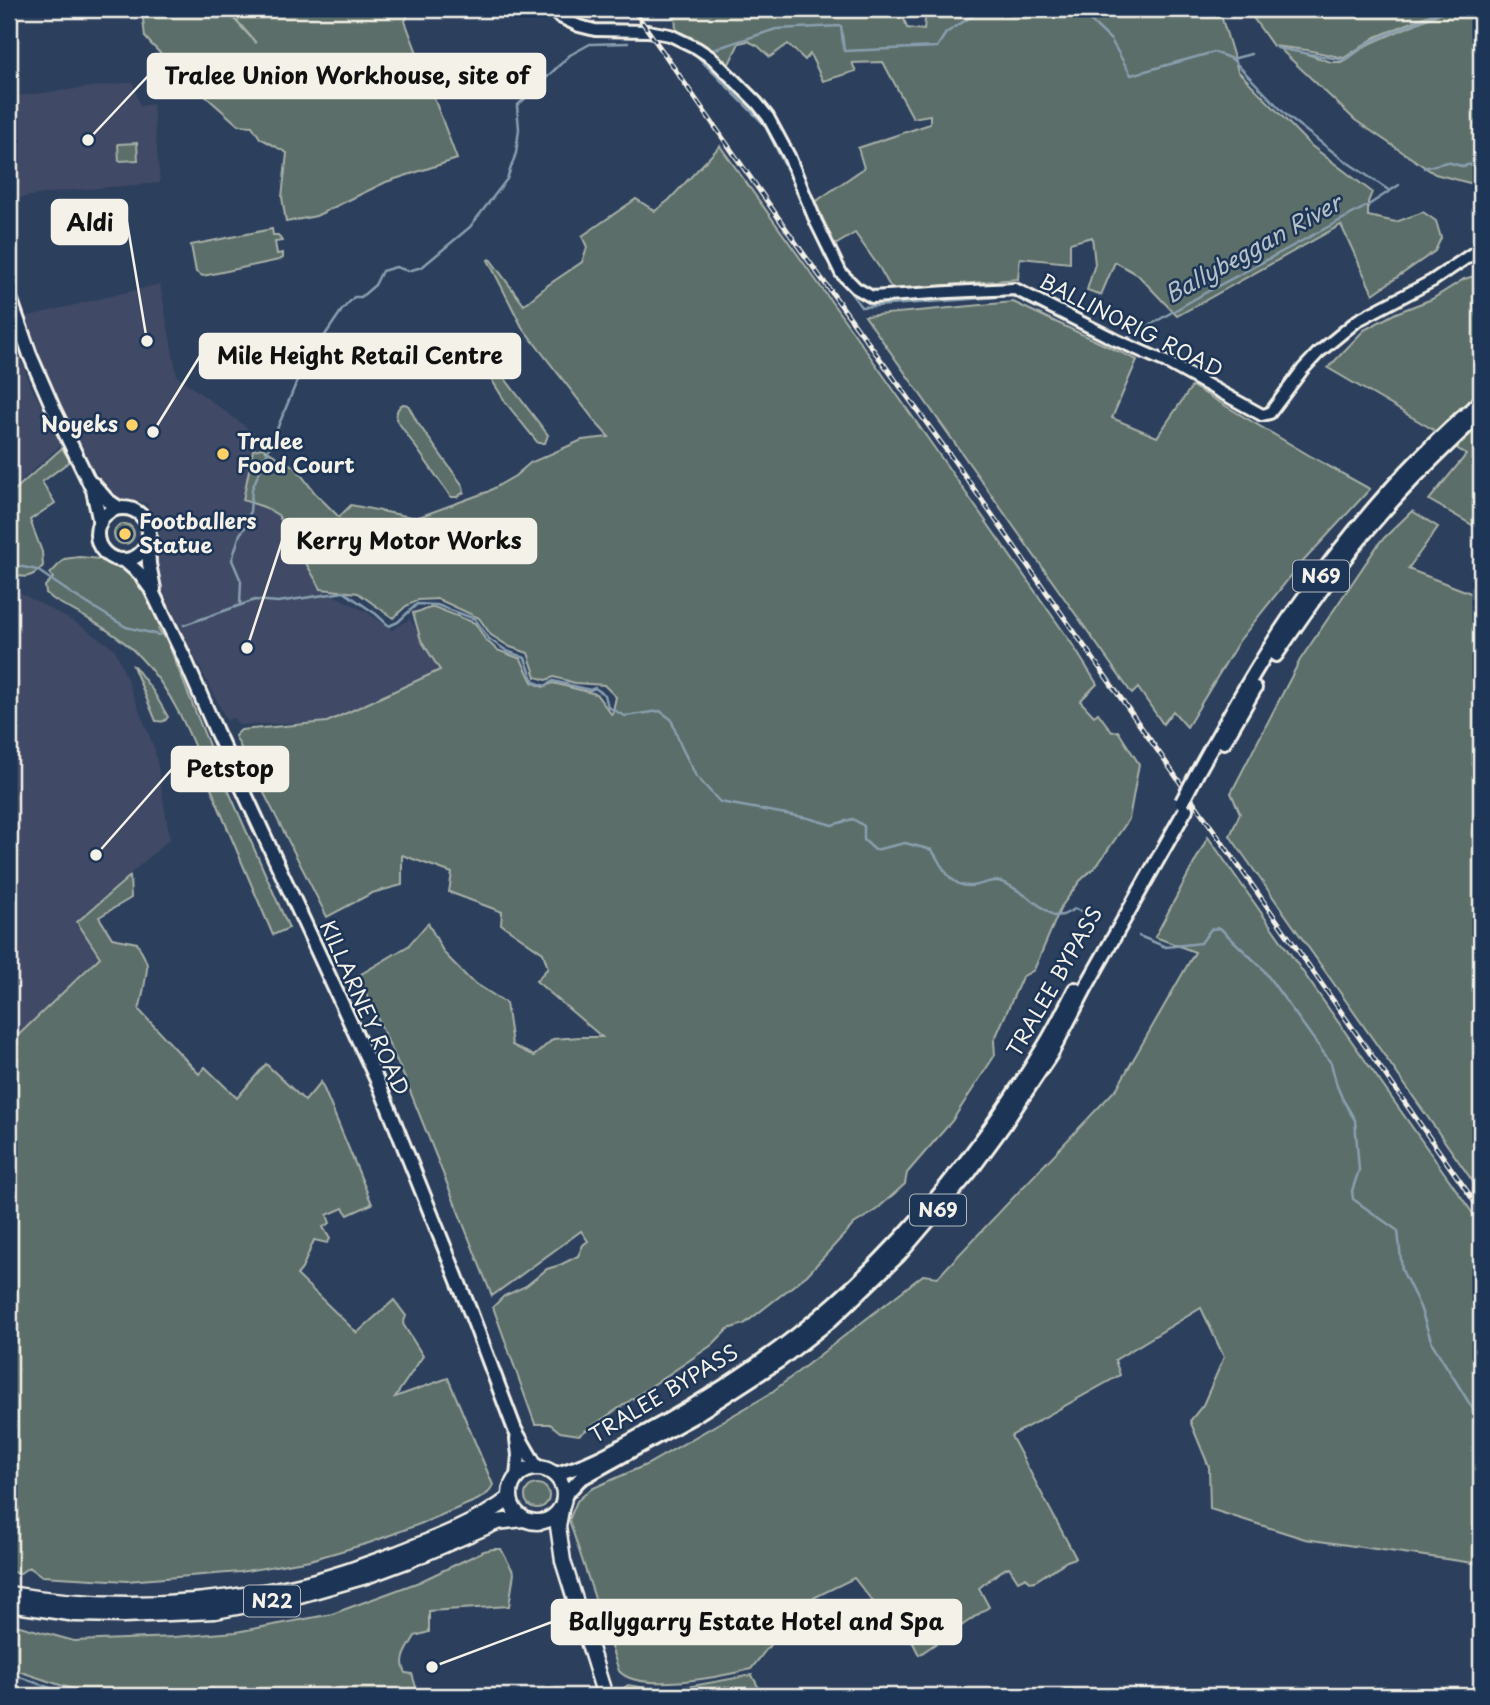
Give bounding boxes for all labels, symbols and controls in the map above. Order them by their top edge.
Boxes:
callout: Tralee Union Workhouse, site of [148,54,545,98]
text: Tralee Union Workhouse, site of [164,57,532,92]
water label: Ballybeggan River [1157,183,1350,311]
callout: Aldi [52,200,127,244]
text: Aldi [66,204,114,239]
street label: BALLINORIG ROAD [1035,264,1229,384]
callout: Mile Height Retail Centre [200,334,520,378]
text: Mile Height Retail Centre [217,337,504,372]
place label: Noyeks [41,407,118,439]
marker: Noyeks [124,417,140,433]
place label: Tralee Food Court [237,424,355,480]
marker: Tralee Food Court [215,446,231,462]
place label: Footballers Statue [139,504,257,560]
callout: Kerry Motor Works [282,519,536,563]
text: Kerry Motor Works [296,522,522,557]
marker: Footballers Statue [117,526,133,542]
road number: N69 [1293,561,1349,592]
callout: Petstop [172,747,288,791]
text: Petstop [186,750,274,785]
street label: TRALEE BYPASS [997,900,1109,1062]
street label: KILLARNEY ROAD [313,914,419,1100]
road number: N69 [910,1194,966,1226]
street label: TRALEE BYPASS [582,1335,744,1449]
road number: N22 [244,1586,300,1616]
callout: Ballygarry Estate Hotel and Spa [552,1600,961,1644]
text: Ballygarry Estate Hotel and Spa [568,1603,944,1638]

